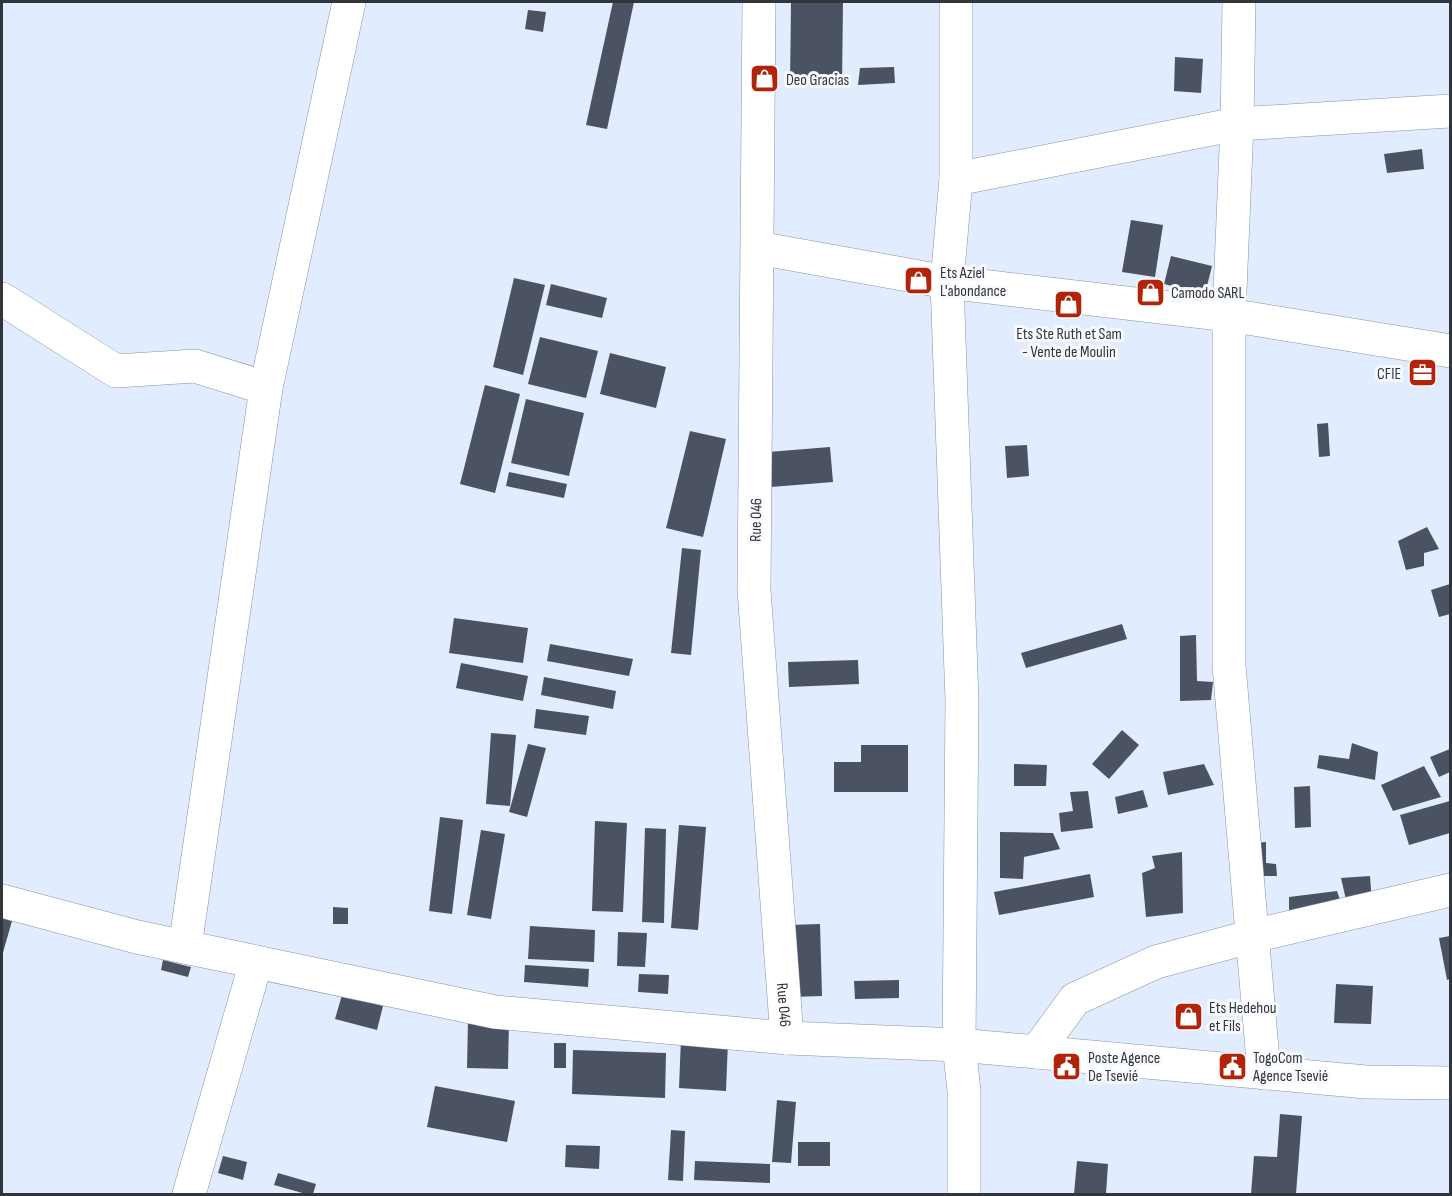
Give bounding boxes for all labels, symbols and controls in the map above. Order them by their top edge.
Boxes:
shop icon: Deo Gracias [749,63,781,95]
place label: Deo Gracias [786,71,850,90]
place label: Ets Aziel L'abondance [940,264,1006,301]
shop icon: Ets Aziel L'abondance [903,265,935,297]
shop icon: Camodo SARL [1134,276,1166,308]
place label: Camodo SARL [1171,284,1245,303]
shop icon: Ets Ste Ruth et Sam - Vente de Moulin [1053,289,1085,321]
place label: Ets Ste Ruth et Sam - Vente de Moulin [1016,325,1122,362]
office icon: CFIE [1406,357,1438,389]
place label: CFIE [1377,365,1401,384]
street label: Rue 046 [747,498,766,542]
street label: Rue 046 [772,982,794,1028]
place label: Ets Hedehou et Fils [1209,999,1277,1036]
shop icon: Ets Hedehou et Fils [1172,1000,1204,1032]
place label: Poste Agence De Tsevié [1088,1049,1160,1086]
place label: TogoCom Agence Tsevié [1252,1049,1328,1086]
public building icon: Poste Agence De Tsevié [1051,1050,1083,1082]
public building icon: TogoCom Agence Tsevié [1216,1050,1248,1082]

